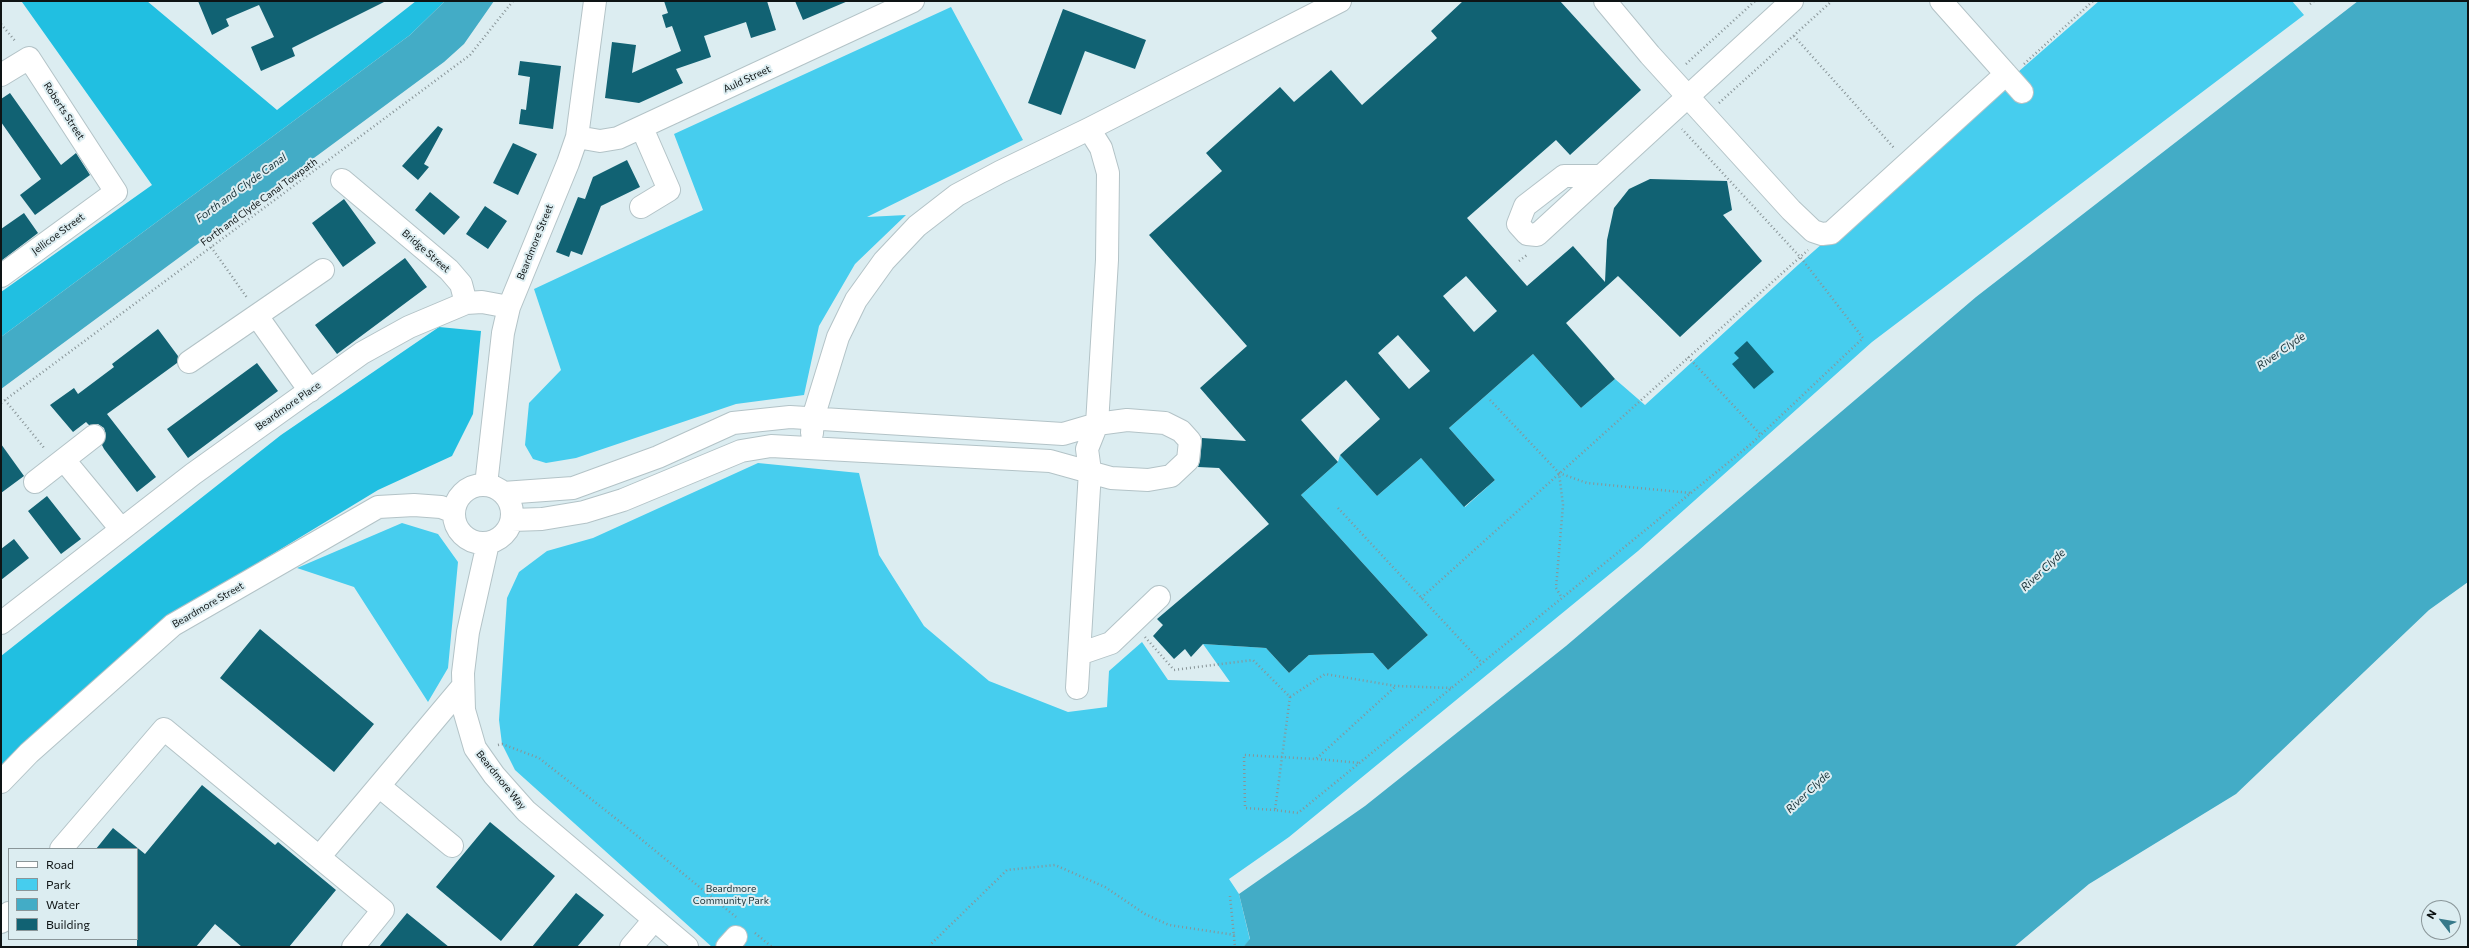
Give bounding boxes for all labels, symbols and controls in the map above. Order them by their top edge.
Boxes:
street label: Auld Street [721,63,773,95]
street label: Roberts Street [41,80,87,142]
water label: Forth and Clyde Canal [193,151,289,225]
street label: Forth and Clyde Canal Towpath [198,156,320,248]
street label: Beardmore Street [514,202,556,282]
street label: Jellicoe Street [29,211,87,257]
street label: Bridge Street [400,227,452,275]
water label: River Clyde [2254,330,2308,372]
street label: Beardmore Place [253,379,323,433]
water label: River Clyde [2018,546,2068,594]
street label: Beardmore Street [170,580,246,630]
street label: Beardmore Way [474,748,528,812]
water label: River Clyde [1783,768,1833,816]
legend [8,848,138,940]
text: Road [46,857,74,871]
text: Park [46,877,71,891]
park label: Beardmore Community Park [693,883,769,906]
text: Water [46,897,80,911]
north arrow [2421,900,2461,940]
text: N [2423,907,2439,921]
text: Building [46,917,90,931]

